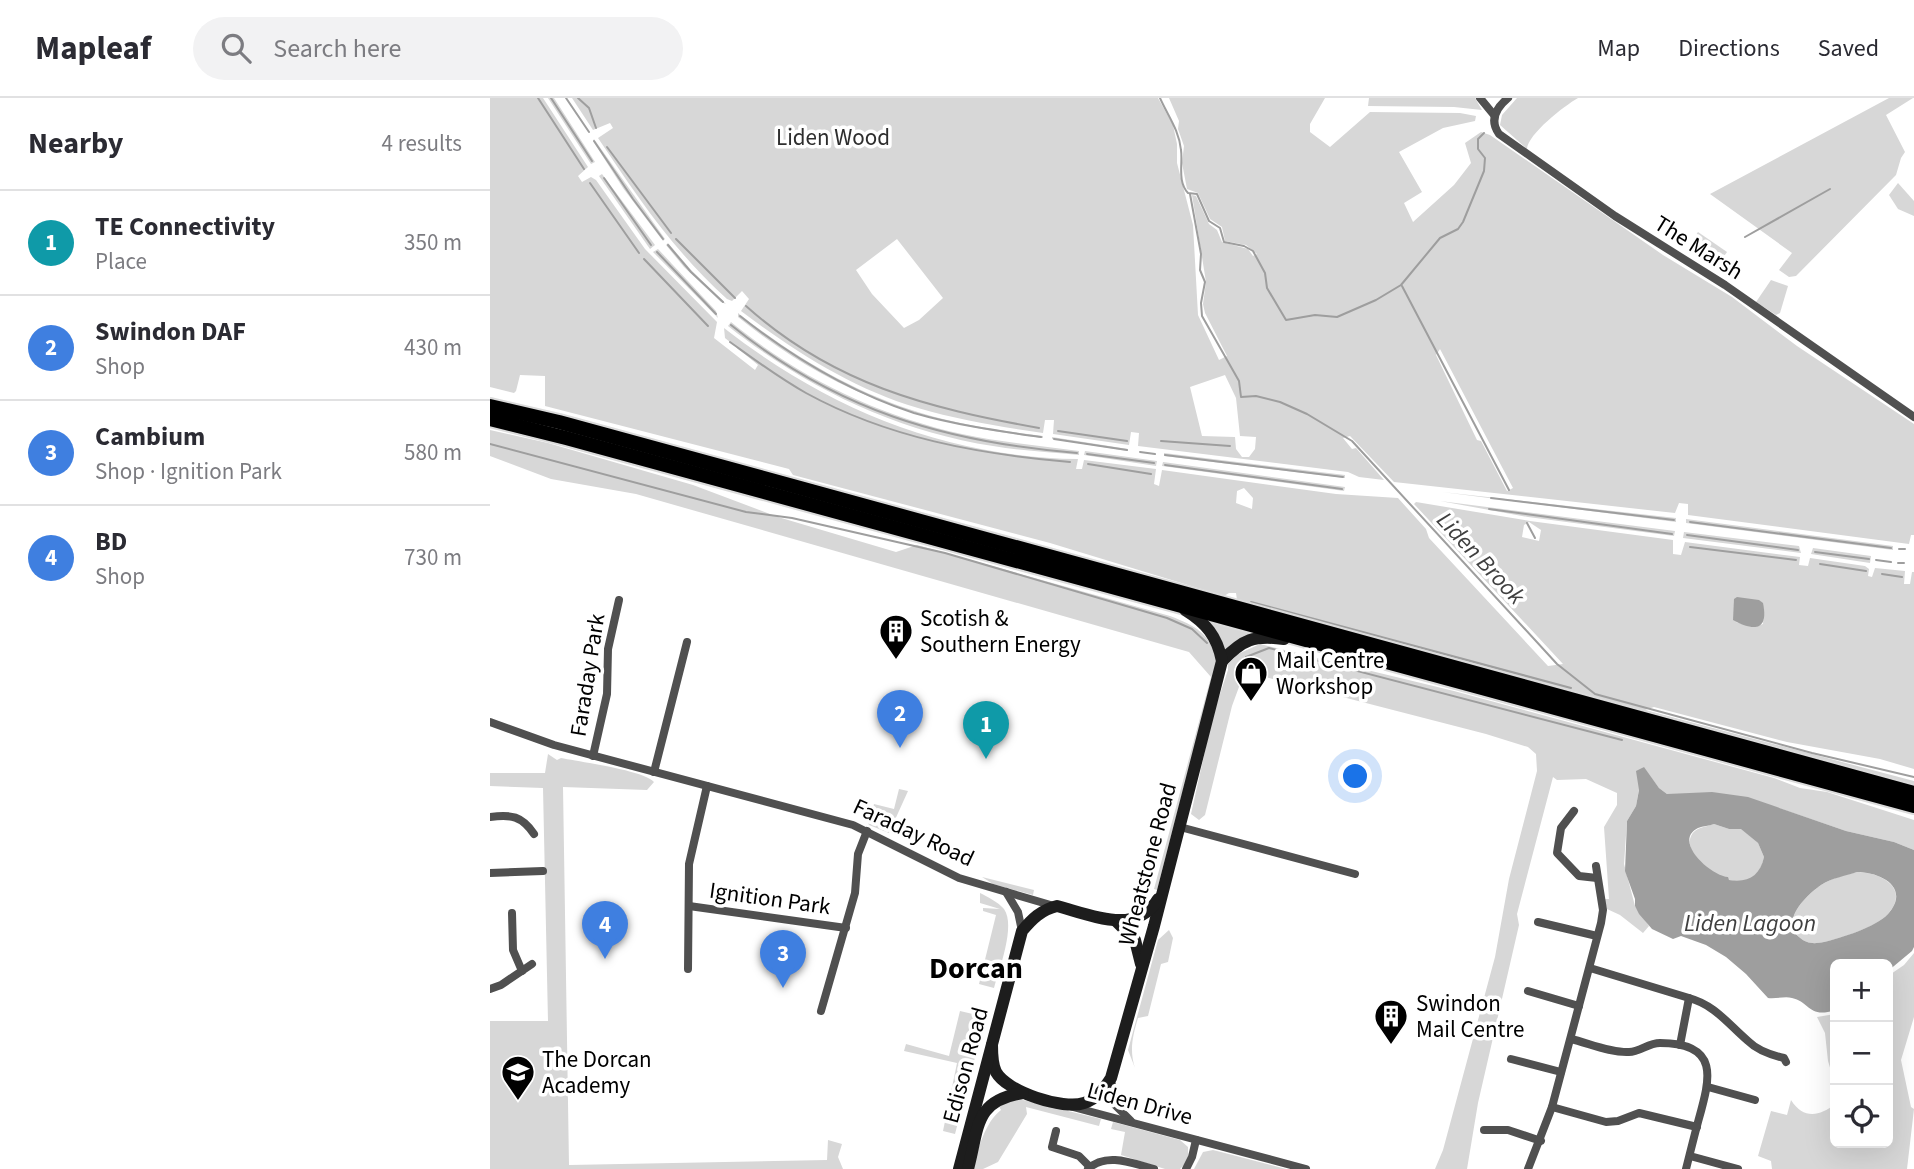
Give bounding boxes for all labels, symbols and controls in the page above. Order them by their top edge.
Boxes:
search box [193,17,683,80]
text: Mapleaf [35,25,151,72]
icon: search [217,29,255,67]
text: Search here [273,30,401,67]
text: Map [1597,31,1640,66]
text: Directions [1678,31,1780,66]
text: Saved [1818,31,1879,66]
park label: Liden Wood [776,121,890,154]
text: Nearby [28,122,123,165]
text: 4 results [382,127,462,160]
street label: The Marsh [1648,207,1750,288]
text: TE Connectivity [95,208,275,245]
text: 1 [45,226,57,259]
text: 350 m [404,226,462,259]
text: Place [95,245,147,278]
text: Swindon DAF [95,313,246,350]
text: 2 [45,331,57,364]
text: 430 m [404,331,462,364]
text: Shop [95,350,145,383]
text: Cambium [95,418,205,455]
text: 3 [45,436,57,469]
text: 580 m [404,436,462,469]
text: Shop · Ignition Park [95,455,282,488]
water label: Liden Brook [1428,504,1533,613]
text: BD [95,523,127,560]
text: 4 [45,541,57,574]
text: 730 m [404,541,462,574]
text: Shop [95,560,145,593]
place label: Scotish & Southern Energy [920,602,1081,661]
street label: Faraday Park [562,611,614,739]
building icon: Scotish & Southern Energy [877,612,915,661]
place label: Mail Centre Workshop [1276,644,1385,703]
shop icon: Mail Centre Workshop [1232,654,1270,703]
pin: 2 [877,690,923,748]
pin: 1 [963,701,1009,759]
your location [1338,759,1372,793]
street label: Wheatstone Road [1110,779,1185,949]
street label: Faraday Road [848,790,980,875]
street label: Ignition Park [707,874,833,923]
pin: 4 [582,901,628,959]
water label: Liden Lagoon [1684,906,1816,941]
pin: 3 [760,930,806,988]
district label: Dorcan [929,947,1023,990]
map controls [1830,959,1893,1148]
button: + [1830,959,1893,1022]
place label: Swindon Mail Centre [1416,987,1525,1046]
building icon: Swindon Mail Centre [1372,997,1410,1046]
street label: Edison Road [934,1003,997,1127]
button: − [1830,1022,1893,1085]
place label: The Dorcan Academy [542,1043,652,1102]
school or university icon: The Dorcan Academy [499,1053,537,1102]
street label: Liden Drive [1083,1074,1196,1133]
button: locate [1830,1085,1893,1148]

